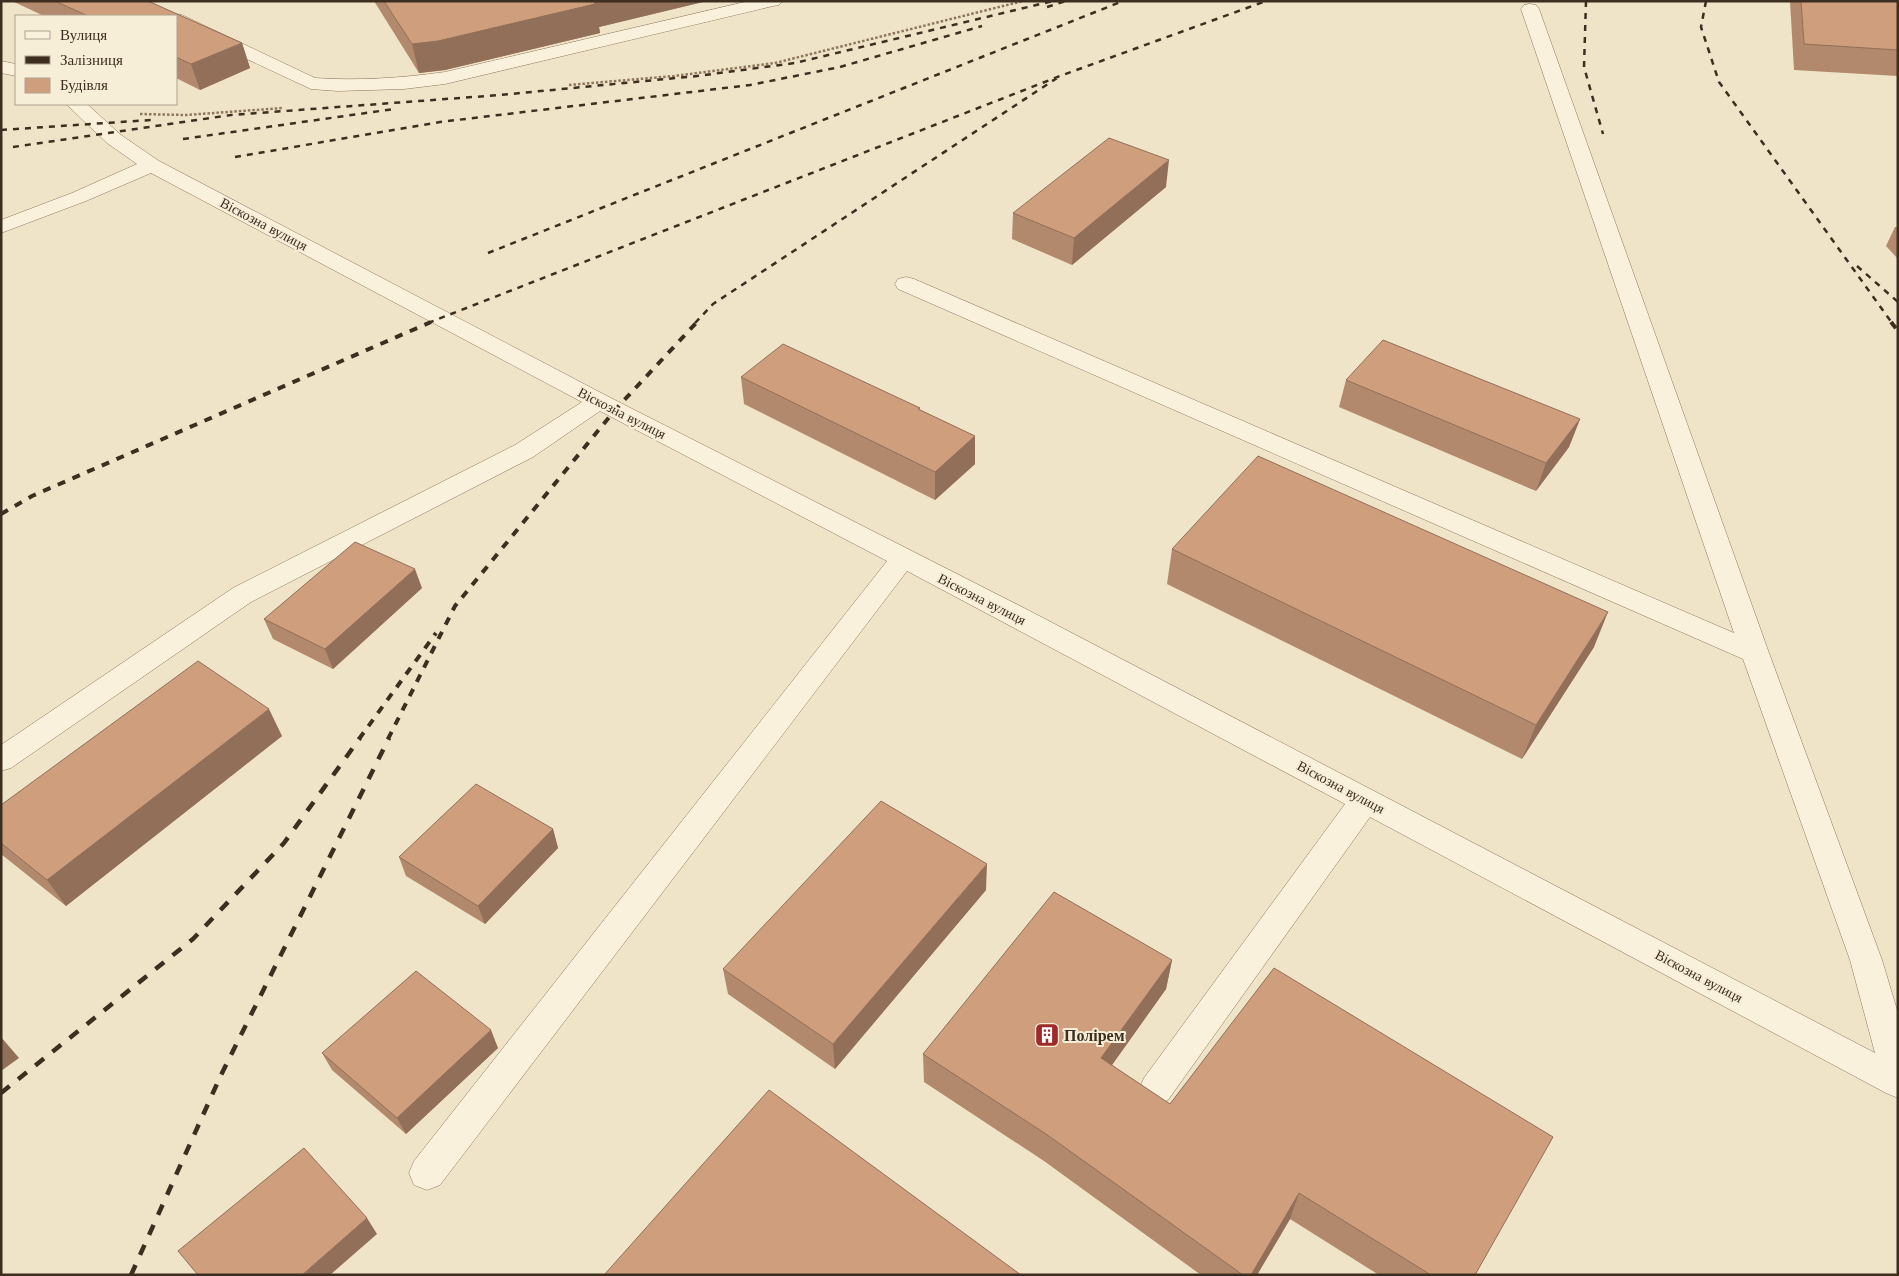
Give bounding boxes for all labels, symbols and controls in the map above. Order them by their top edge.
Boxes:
legend [15,15,178,105]
text: Вулиця [60,25,107,44]
text: Залізниця [60,50,123,69]
text: Будівля [60,75,108,94]
street label: Віскозна вулиця [217,193,311,255]
street label: Віскозна вулиця [575,383,670,443]
street label: Віскозна вулиця [935,569,1030,629]
street label: Віскозна вулиця [1294,756,1388,818]
street label: Віскозна вулиця [1652,945,1746,1007]
building icon: Полірем [1034,1022,1060,1048]
place label: Полірем [1064,1025,1125,1045]

